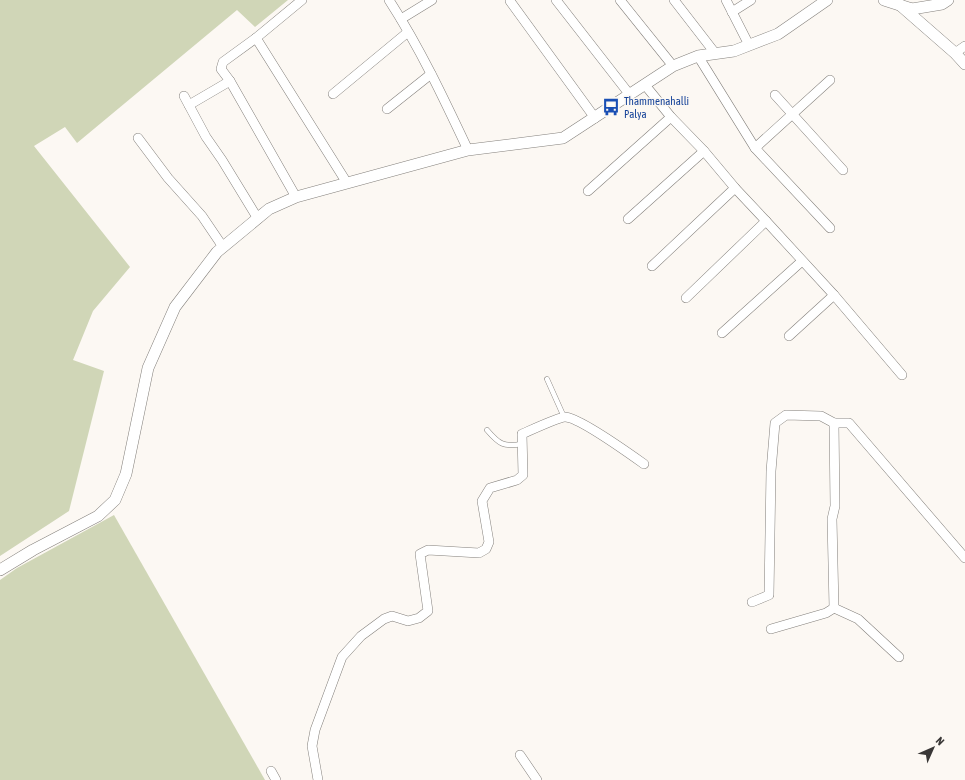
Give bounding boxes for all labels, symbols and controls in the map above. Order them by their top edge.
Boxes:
place label: Thammenahalli Palya [624,95,689,120]
bus stop icon: Thammenahalli Palya [601,97,621,117]
north arrow [913,728,953,768]
text: N [934,734,947,747]

